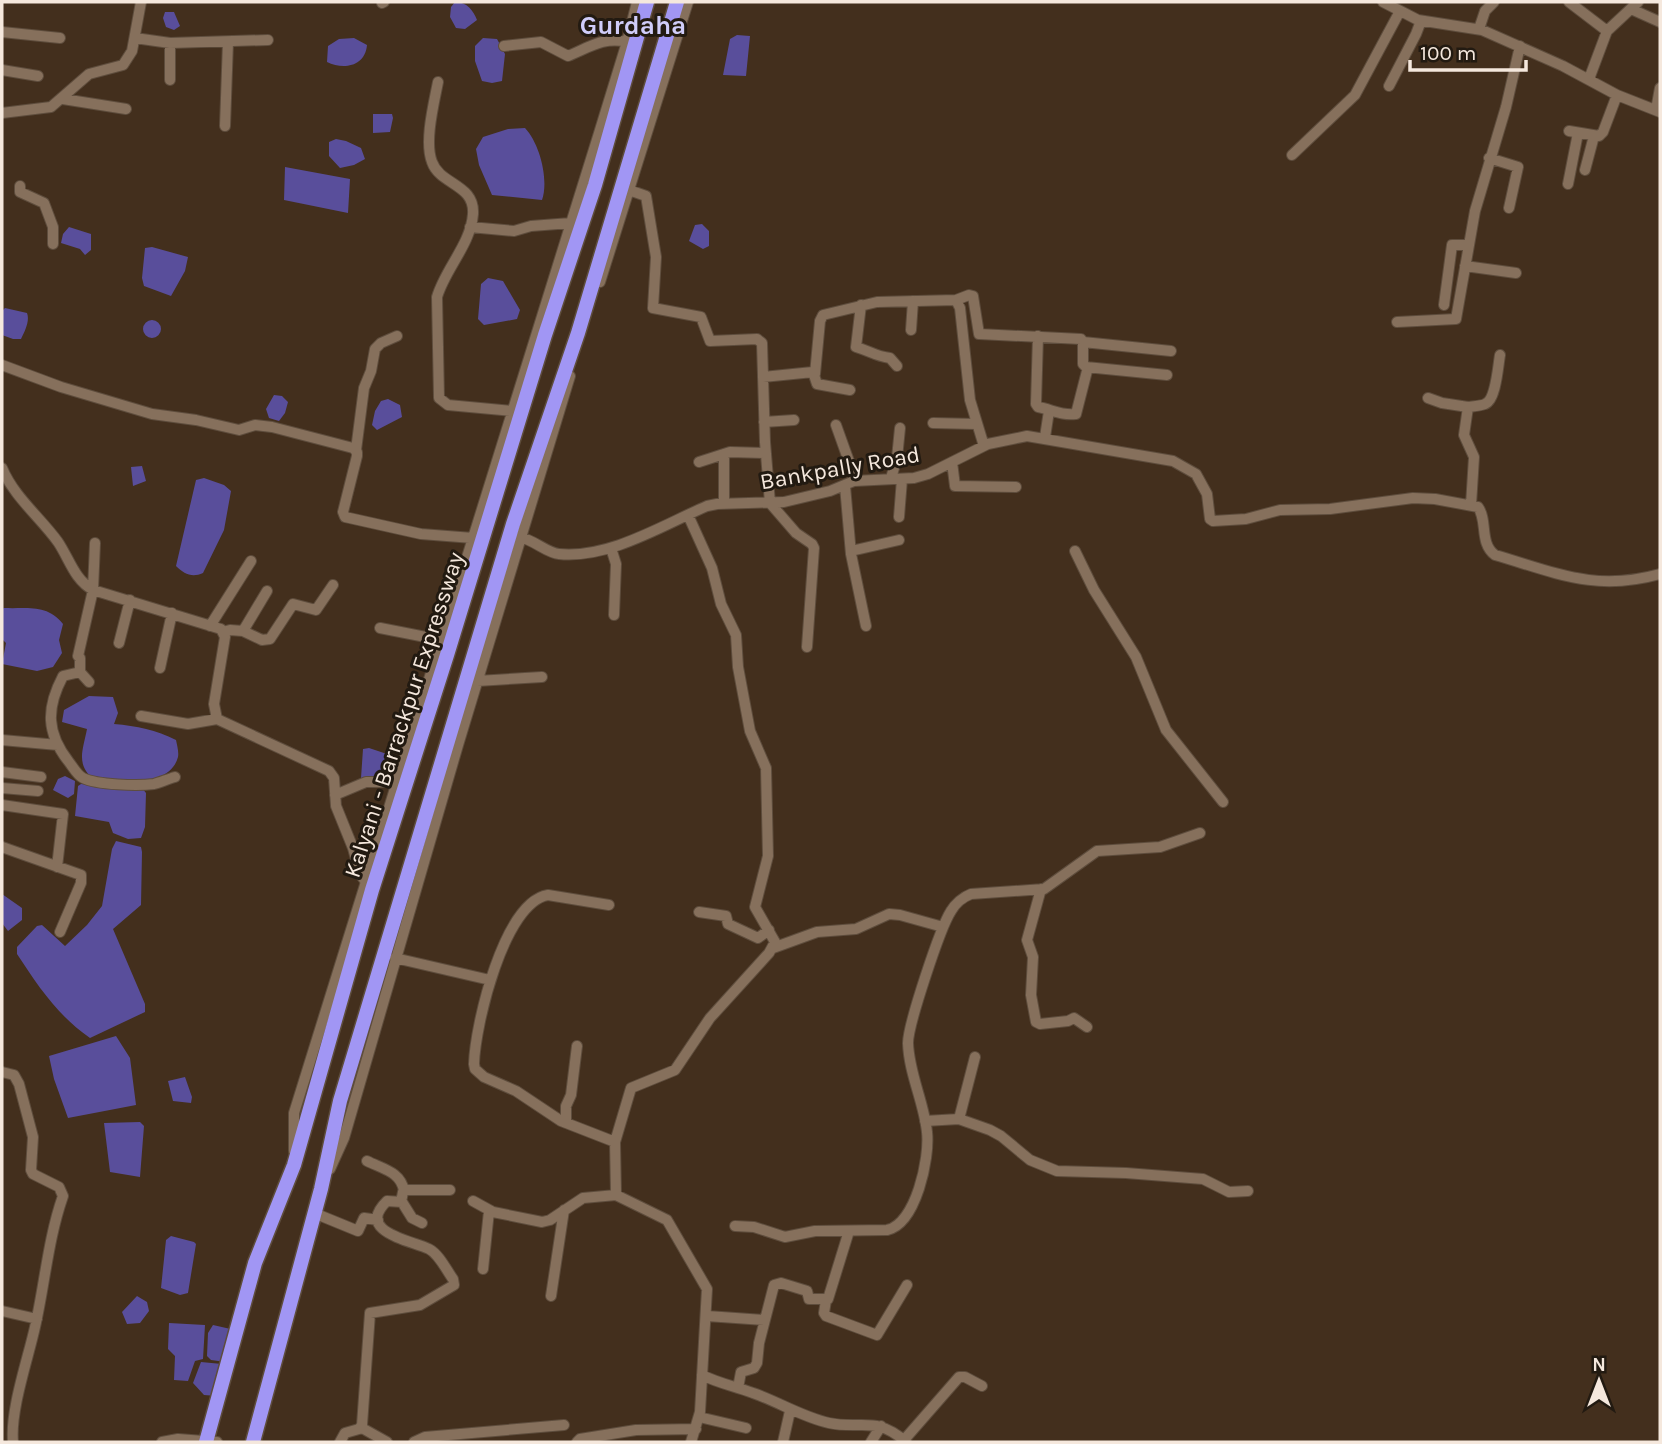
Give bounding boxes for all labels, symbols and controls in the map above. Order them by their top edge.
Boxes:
district label: Gurdaha [580,10,686,41]
scale bar [1410,28,1526,72]
text: 100 m [1420,41,1477,65]
street label: Bankpally Road [758,441,922,495]
street label: Kalyani - Barrackpur Expressway [339,548,470,881]
north arrow [1564,1346,1634,1416]
text: N [1592,1354,1606,1376]

